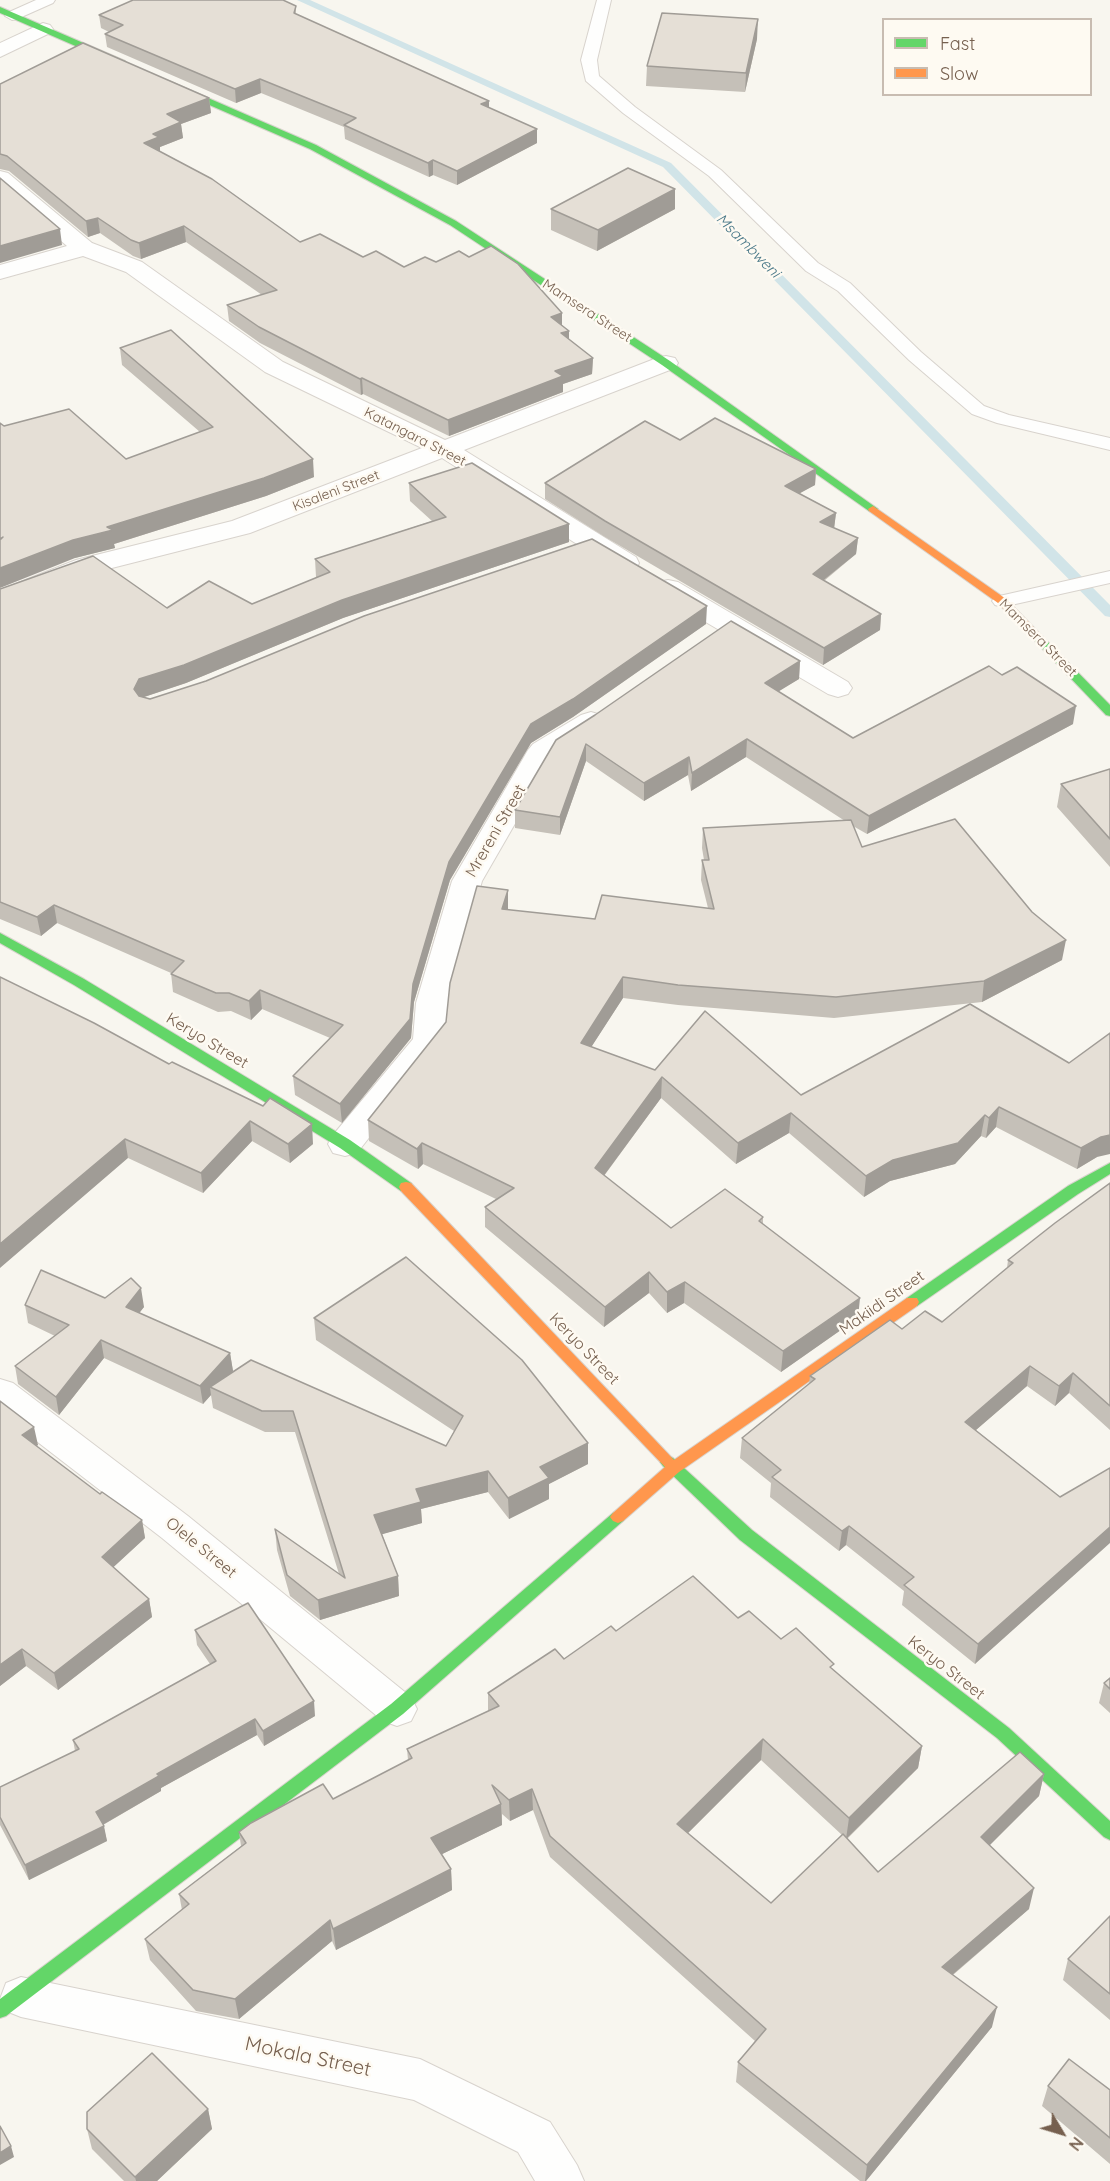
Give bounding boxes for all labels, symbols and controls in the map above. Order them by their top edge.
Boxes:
legend [882,18,1092,96]
text: Fast [940,32,975,55]
text: Slow [940,62,978,85]
water label: Msambweni [712,210,784,282]
street label: Mamsera Street [539,276,635,346]
street label: Katangara Street [361,404,469,470]
street label: Kisaleni Street [290,467,382,515]
street label: Mamsera Street [996,596,1080,680]
street label: Mrereni Street [462,781,530,881]
street label: Keryo Street [162,1009,252,1073]
street label: Makiidi Street [836,1267,928,1339]
street label: Keryo Street [545,1309,623,1389]
street label: Olele Street [162,1514,240,1582]
street label: Keryo Street [904,1632,988,1704]
street label: Mokala Street [243,2032,373,2082]
north arrow [1032,2103,1092,2163]
text: N [1065,2133,1088,2155]

